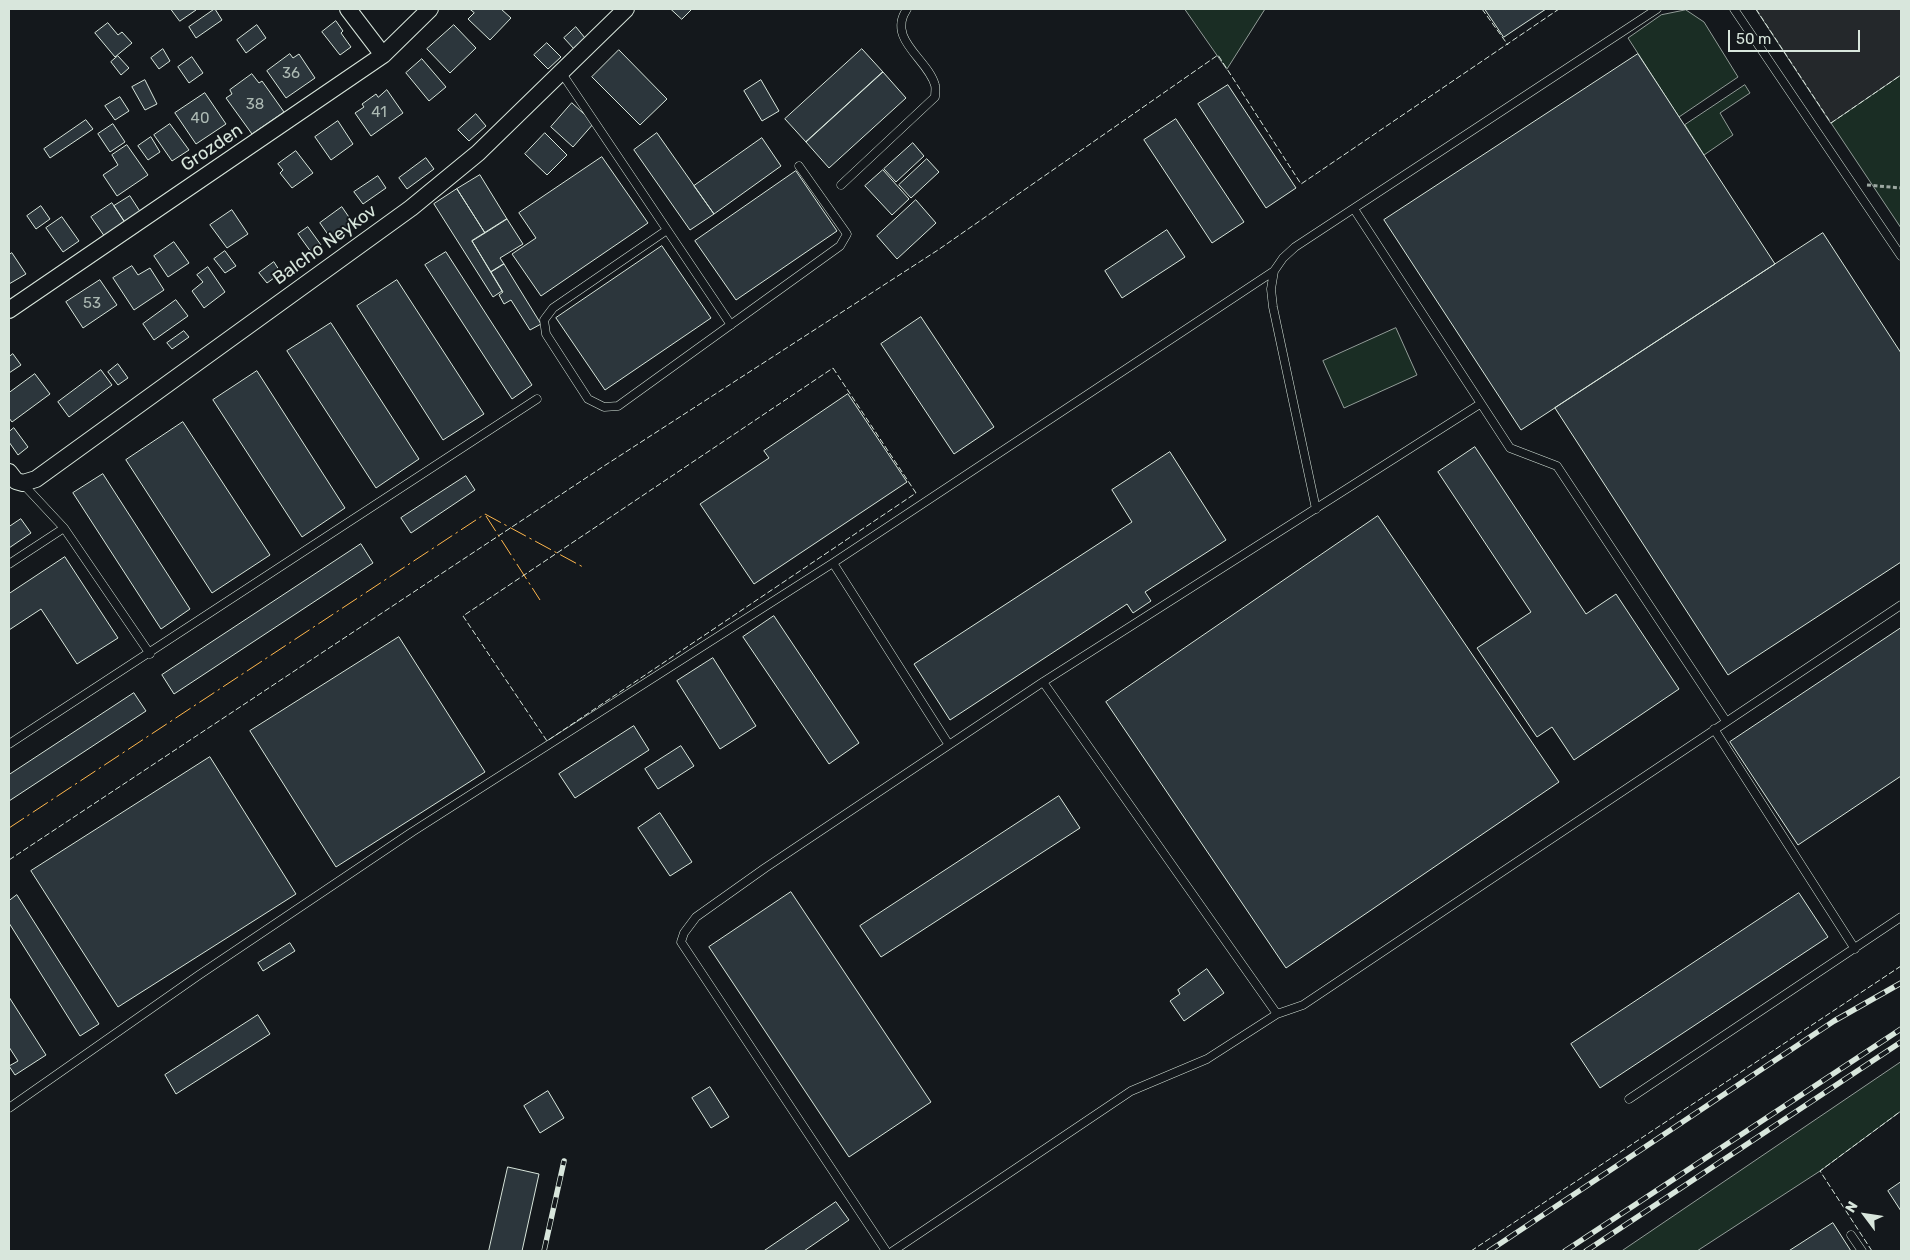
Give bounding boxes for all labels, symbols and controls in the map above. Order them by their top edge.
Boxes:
scale bar [1730,20,1862,52]
text: 50 m [1736,30,1771,48]
house number: 36 [282,65,300,83]
house number: 38 [246,96,264,114]
house number: 41 [371,104,387,122]
house number: 40 [191,110,209,128]
street label: Grozden [177,119,247,177]
street label: Balcho Neykov [269,200,381,290]
house number: 53 [83,295,101,313]
north arrow [1840,1190,1890,1240]
text: N [1842,1198,1862,1216]

